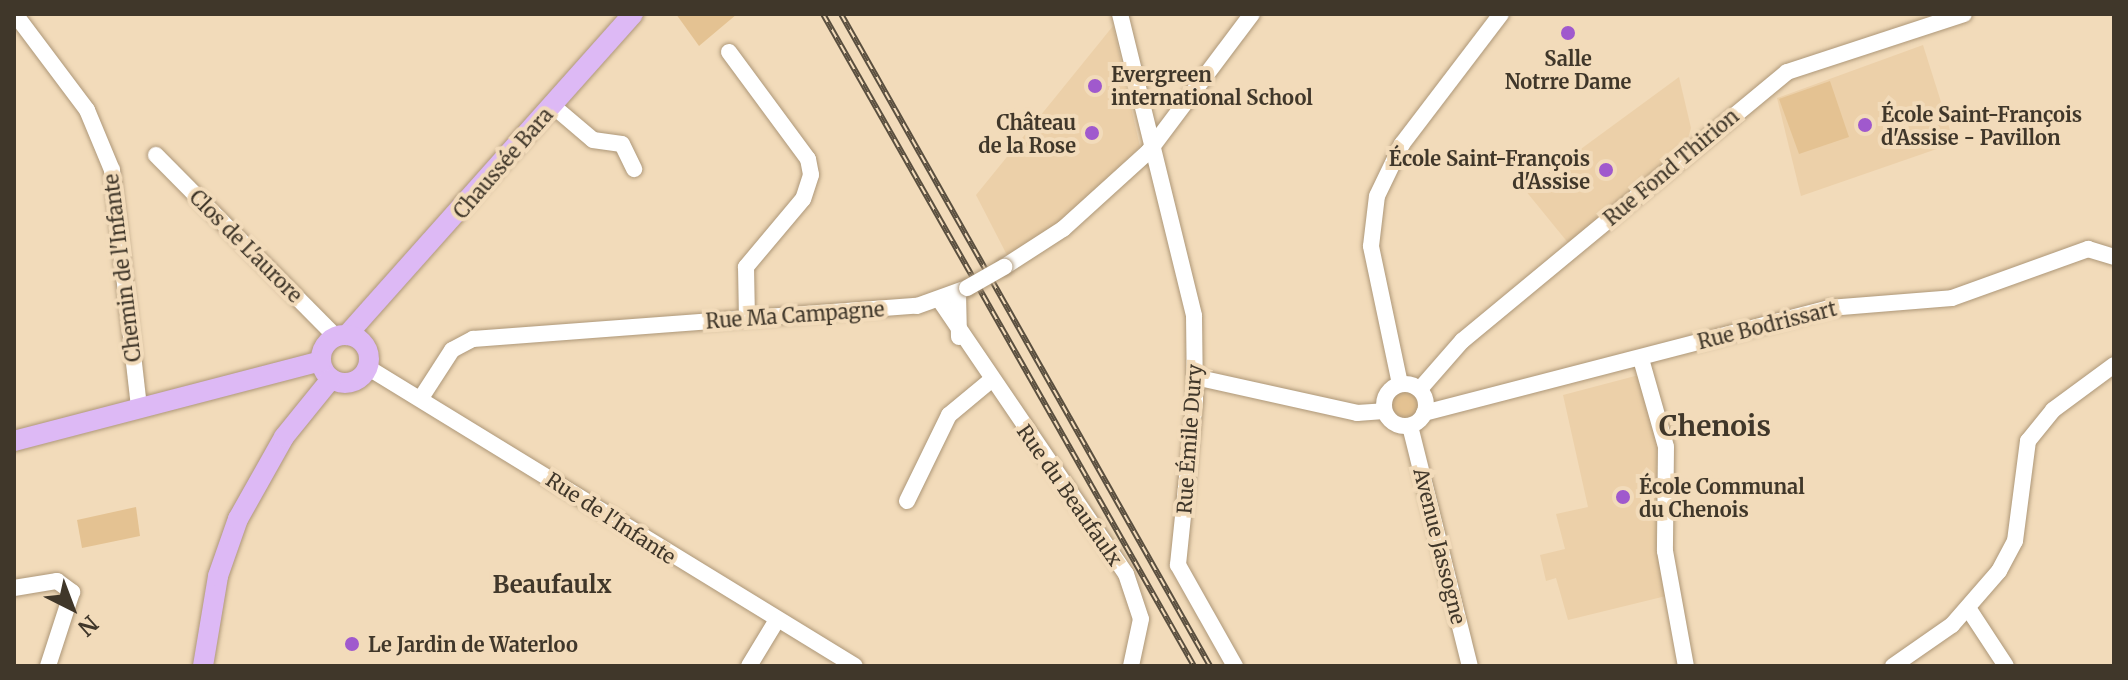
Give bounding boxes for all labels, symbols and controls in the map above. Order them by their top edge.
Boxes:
marker: Salle Notrre Dame [1559,24,1577,42]
place label: Salle Notrre Dame [1505,46,1631,93]
place label: Evergreen international School [1111,62,1313,109]
marker: Evergreen international School [1086,77,1104,95]
place label: École Saint-François d'Assise - Pavillon [1881,102,2082,149]
street label: Chaussée Bara [448,103,558,223]
street label: Rue Fond Thirion [1599,104,1743,230]
place label: Château de la Rose [978,110,1076,157]
marker: École Saint-François d'Assise - Pavillon [1856,116,1874,134]
marker: Château de la Rose [1083,124,1101,142]
place label: École Saint-François d'Assise [1389,146,1590,193]
marker: École Saint-François d'Assise [1597,161,1615,179]
street label: Chemin de l'Infante [99,173,145,363]
street label: Clos de L'aurore [185,185,307,307]
street label: Rue Bodrissart [1695,296,1839,354]
street label: Rue Ma Campagne [705,297,885,333]
street label: Rue Émile Dury [1172,363,1206,515]
district label: Chenois [1659,409,1771,443]
street label: Rue du Beaufaulx [1012,420,1128,570]
street label: Avenue Jassogne [1409,465,1471,627]
street label: Rue de l'Infante [542,467,680,569]
place label: École Communal du Chenois [1639,474,1805,521]
marker: École Communal du Chenois [1614,488,1632,506]
north arrow [32,568,112,648]
district label: Beaufaulx [492,571,612,599]
text: N [72,610,104,642]
place label: Le Jardin de Waterloo [368,632,578,656]
marker: Le Jardin de Waterloo [343,635,361,653]

